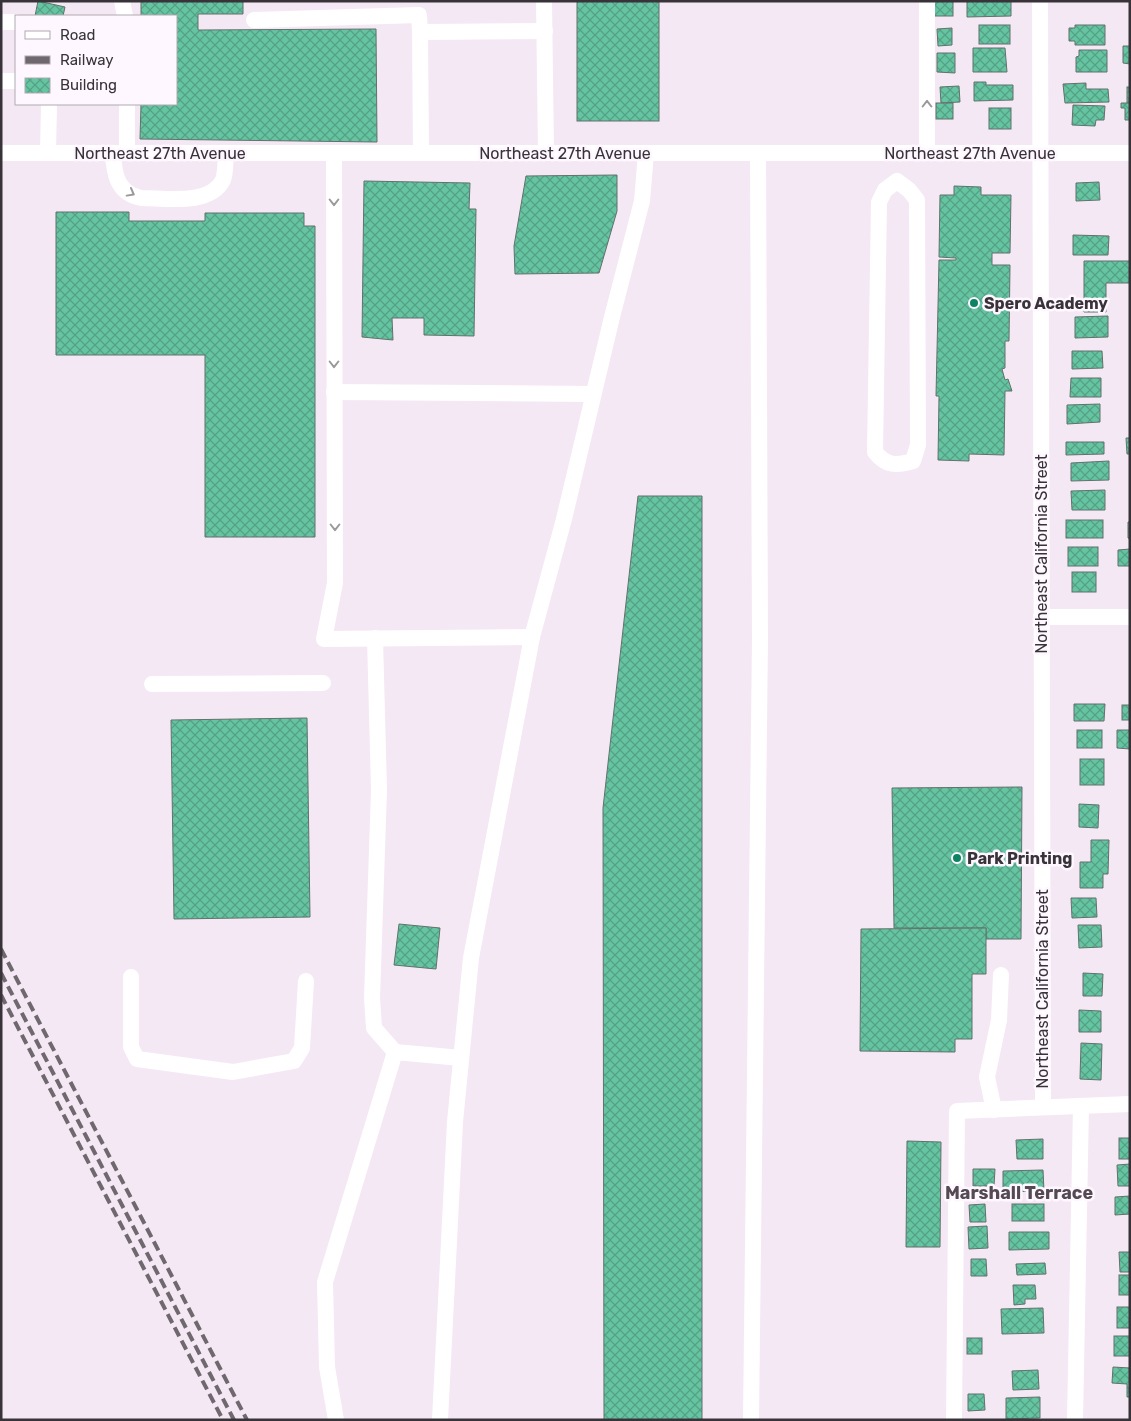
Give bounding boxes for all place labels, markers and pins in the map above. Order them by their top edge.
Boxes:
place label: Spero Academy [984,294,1108,313]
marker: Spero Academy [968,297,980,309]
place label: Park Printing [967,849,1072,868]
marker: Park Printing [951,852,963,864]

